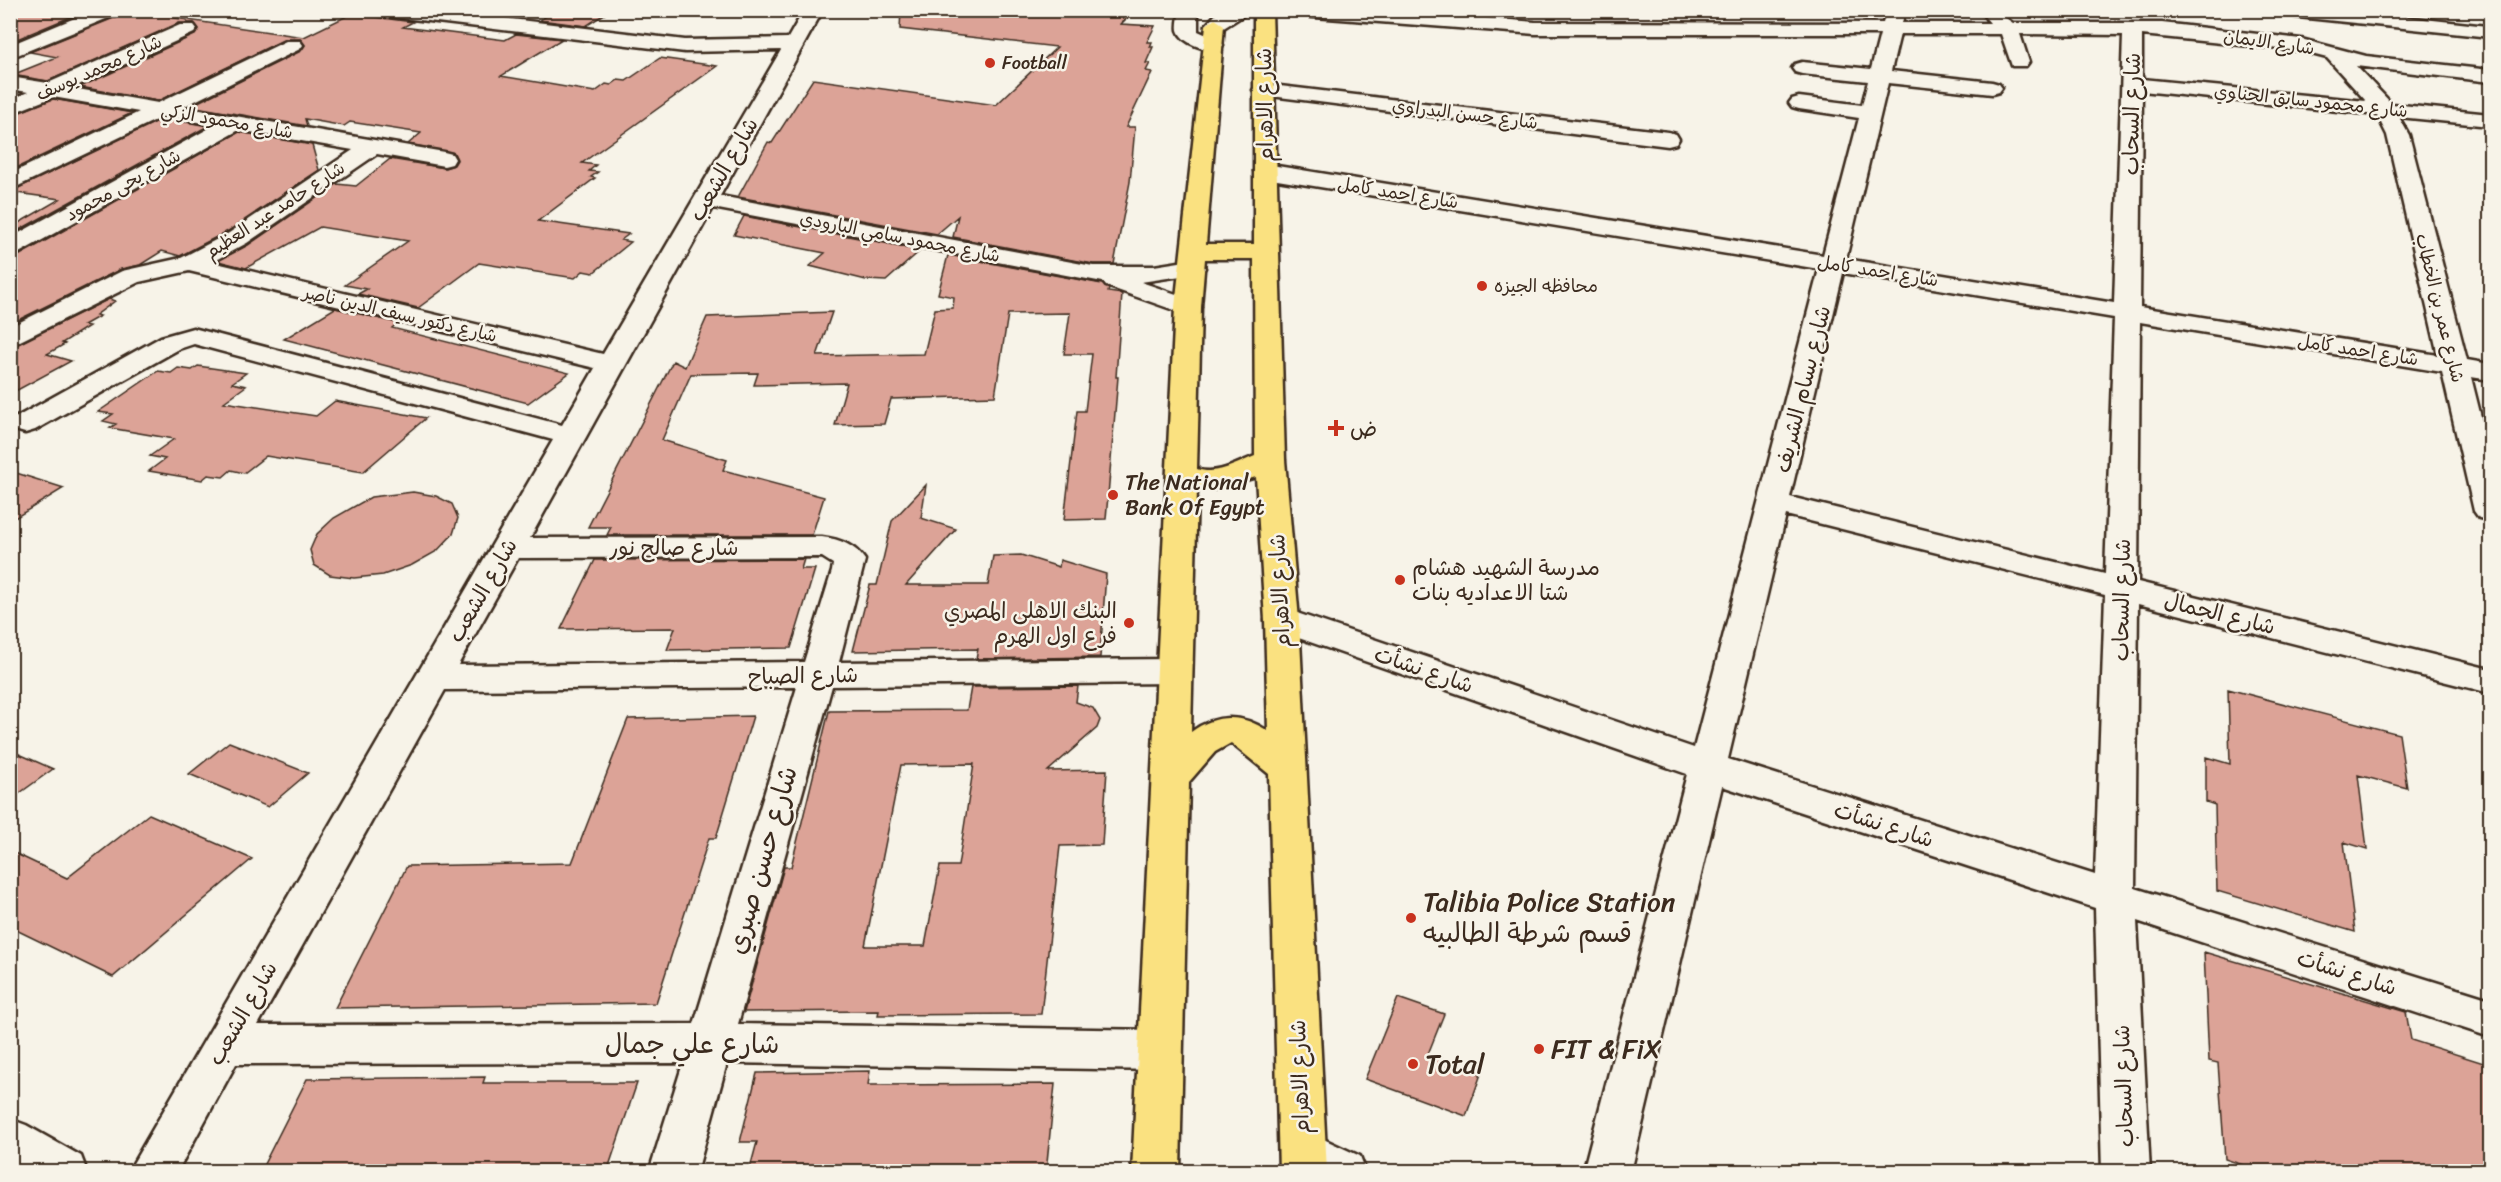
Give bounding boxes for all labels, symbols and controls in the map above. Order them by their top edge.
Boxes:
street label: شارع الايمان [2221,20,2317,64]
street label: شارع محمد يوسف [31,26,167,110]
place label: Football [1002,47,1068,79]
street label: شارع الاهرام [1244,48,1285,162]
street label: شارع السحاب [2111,52,2152,176]
marker: Football [983,56,997,70]
street label: شارع محمود سابق الحناوي [2212,75,2410,127]
street label: شارع حسن البدراوي [1390,89,1540,139]
street label: شارع محمود الزكي [158,94,296,148]
street label: شارع الشعب [678,110,769,229]
street label: شارع يحى محمود [59,140,187,230]
street label: شارع حامد عبد العظيم [198,152,352,268]
street label: شارع احمد كامل [1335,168,1461,218]
street label: شارع محمود سامي البارودي [797,202,1003,272]
street label: شارع عمر بن الخطاب [2406,230,2474,386]
street label: شارع احمد كامل [1815,246,1941,296]
place label: محافظه الجيزه [1494,270,1598,302]
street label: شارع دكتور سيف الدين ناصر [298,276,500,352]
marker: محافظه الجيزه [1475,279,1489,293]
street label: شارع بسام الشريف [1763,301,1842,477]
street label: شارع احمد كامل [2295,325,2421,375]
place label: ض [1350,409,1377,448]
marker: ض [1327,419,1345,437]
place label: The National Bank Of Egypt [1125,463,1265,527]
marker: The National Bank Of Egypt [1106,488,1120,502]
street label: شارع صالح نور [608,528,739,567]
street label: شارع الشعب [437,531,528,650]
street label: شارع الاهرام [1257,533,1302,649]
street label: شارع السحاب [2101,538,2142,662]
place label: مدرسة الشهيد هشام شتا الاعداديه بنات [1412,548,1600,612]
marker: مدرسة الشهيد هشام شتا الاعداديه بنات [1393,573,1407,587]
street label: شارع الجمال [2160,581,2280,646]
place label: البنك الاهلى المصري فرع اول الهرم [944,591,1117,655]
marker: البنك الاهلى المصري فرع اول الهرم [1122,616,1136,630]
street label: شارع نشأت [1369,634,1479,705]
street label: شارع الصباح [747,655,859,696]
street label: شارع حسن صبري [712,760,812,960]
street label: شارع نشأت [1829,790,1939,859]
place label: Talibia Police Station قسم شرطة الطالبيه [1423,878,1676,957]
marker: Talibia Police Station قسم شرطة الطالبيه [1404,911,1418,925]
street label: شارع نشأت [2292,938,2402,1007]
street label: شارع الشعب [197,954,288,1073]
street label: شارع الاهرام [1278,1019,1321,1135]
street label: شارع علي جمال [605,1020,779,1068]
street label: شارع السحاب [2102,1024,2145,1148]
place label: FIT & FiX [1551,1025,1662,1073]
place label: Total [1425,1040,1486,1088]
marker: FIT & FiX [1532,1042,1546,1056]
marker: Total [1406,1057,1420,1071]

